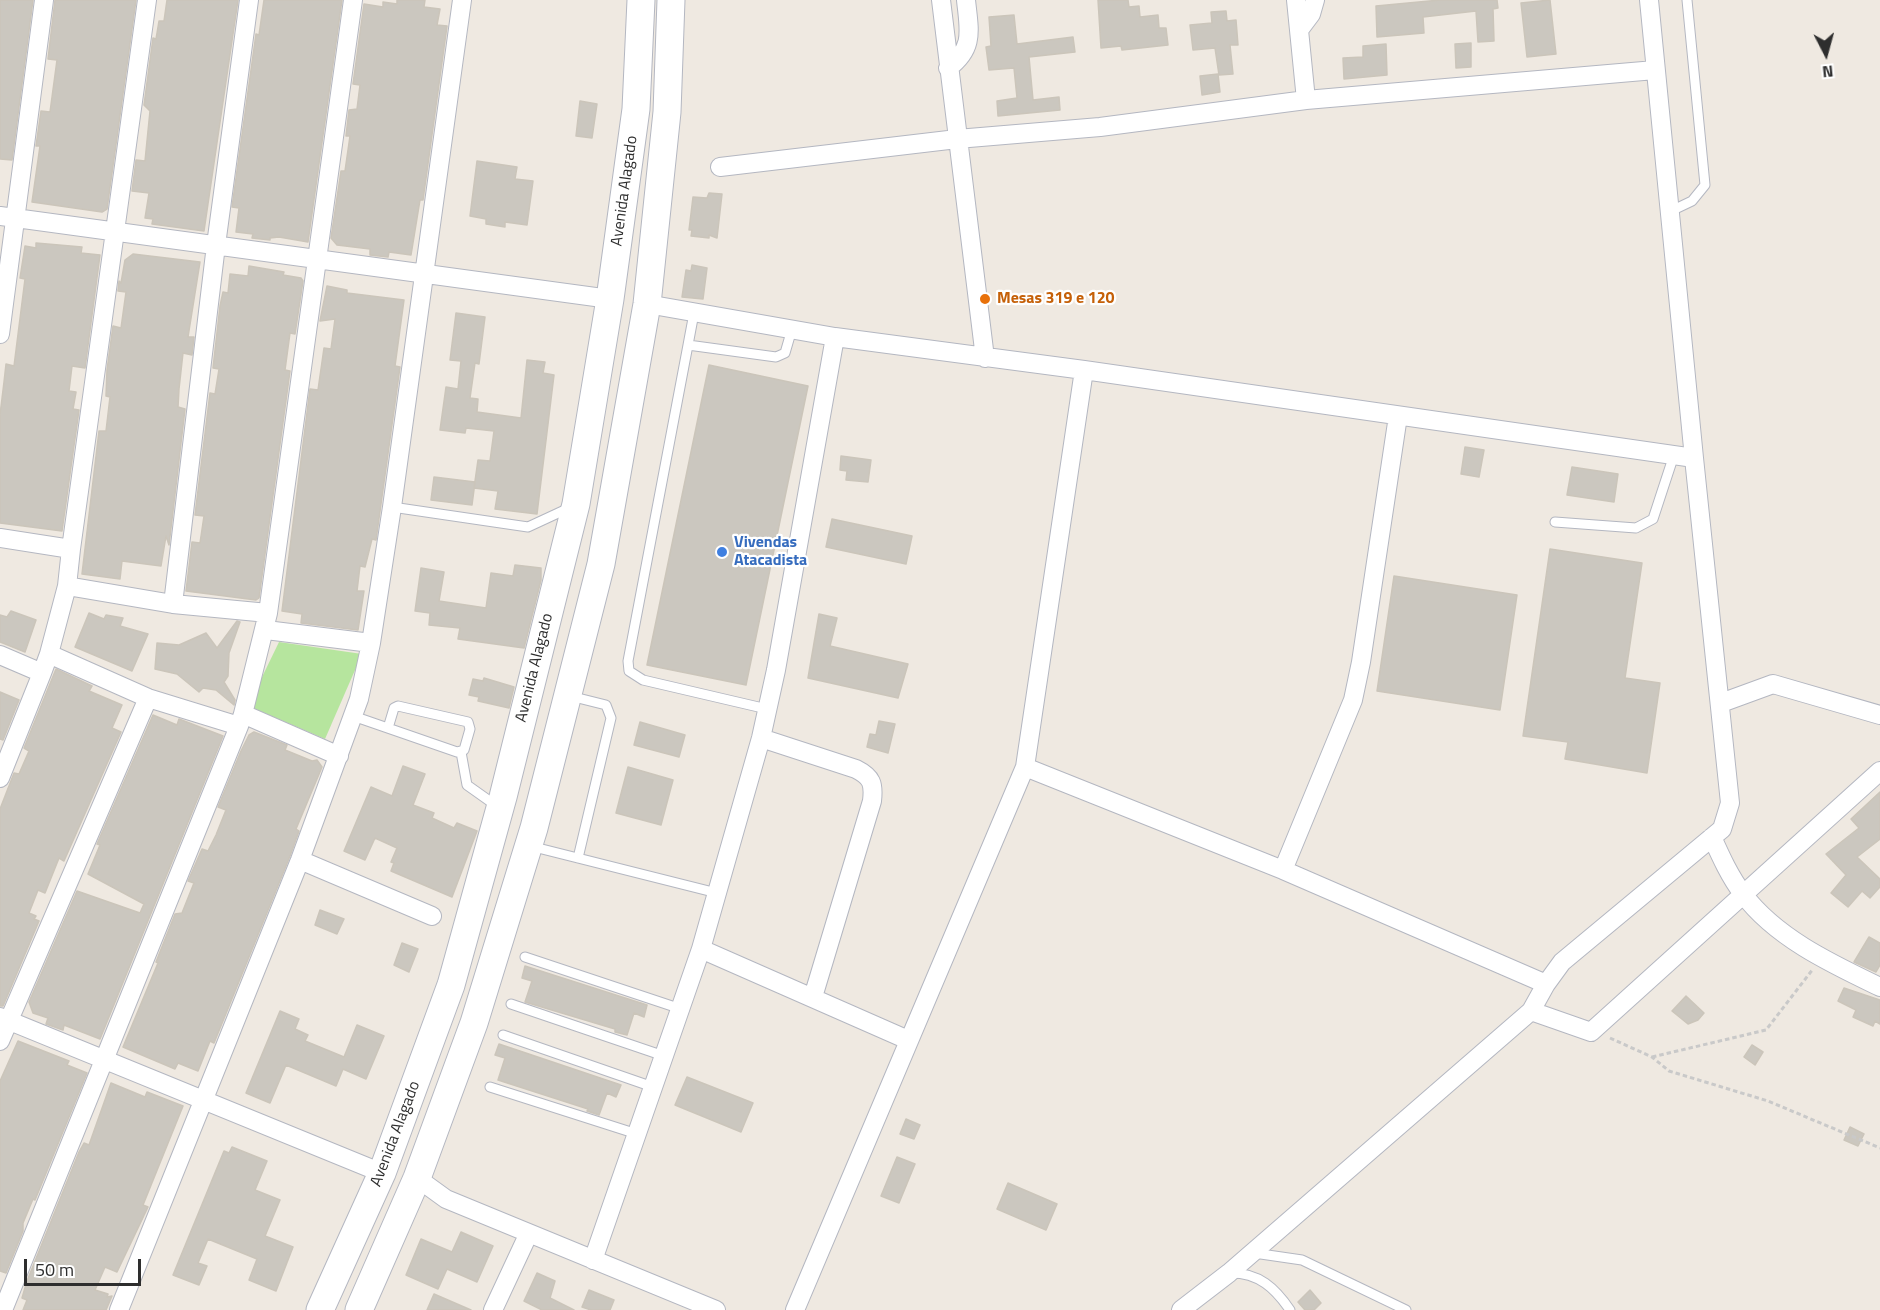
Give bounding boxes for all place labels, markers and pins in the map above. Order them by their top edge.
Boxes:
place label: Mesas 319 e 120 [997,289,1115,309]
marker: Mesas 319 e 120 [978,292,992,306]
place label: Vivendas Atacadista [734,533,807,571]
marker: Vivendas Atacadista [715,545,729,559]

